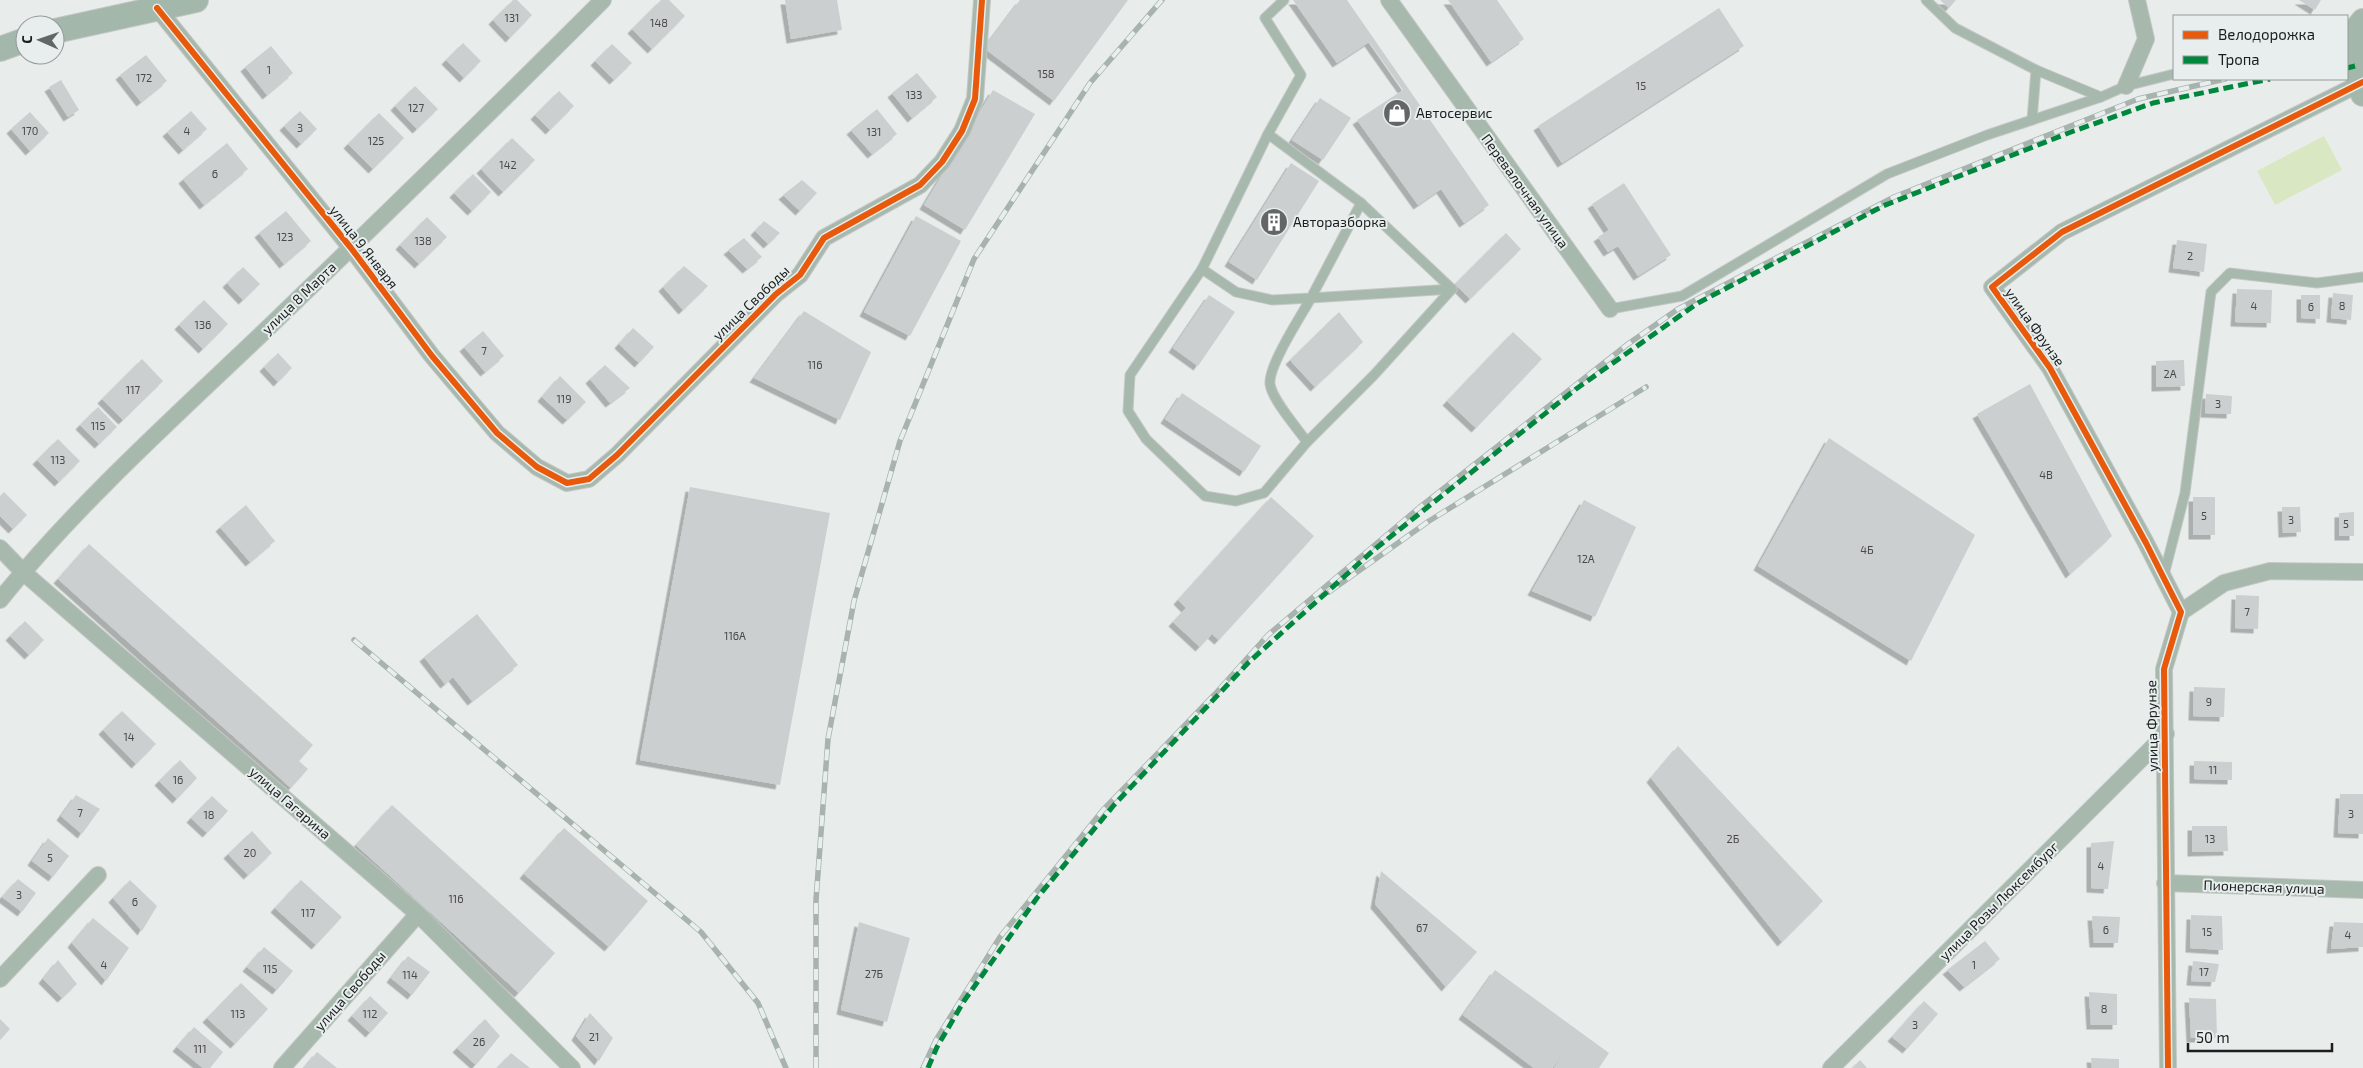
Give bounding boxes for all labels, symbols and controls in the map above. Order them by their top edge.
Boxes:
house number: 131 [505,11,519,24]
north arrow [15,15,65,65]
legend [2173,15,2348,80]
house number: 148 [650,16,668,29]
text: Велодорожка [2218,25,2315,43]
text: С [18,35,35,44]
text: Тропа [2218,50,2260,68]
house number: 1 [267,63,271,76]
house number: 158 [1038,67,1054,80]
house number: 172 [136,71,152,84]
house number: 15 [1636,79,1646,92]
house number: 133 [906,88,922,101]
shop icon: Автосервис [1382,98,1412,128]
house number: 127 [408,101,424,114]
place label: Автосервис [1416,104,1493,121]
house number: 3 [297,121,303,134]
house number: 170 [22,124,38,137]
house number: 4 [184,124,191,137]
house number: 131 [867,125,881,138]
street label: Перевалочная улица [1478,130,1573,251]
house number: 125 [368,134,384,147]
house number: 142 [499,158,517,171]
house number: 6 [212,167,218,180]
street label: улица 9 Января [326,202,402,292]
building icon: Авторазборка [1259,207,1289,237]
place label: Авторазборка [1293,213,1386,230]
house number: 123 [277,230,293,243]
house number: 138 [414,234,432,247]
house number: 2 [2187,249,2193,262]
street label: улица 8 Марта [258,258,339,337]
street label: улица Свободы [709,262,793,344]
street label: улица Фрунзе [2002,284,2069,369]
house number: 4 [2251,299,2258,312]
house number: 8 [2339,299,2345,312]
house number: 6 [2308,300,2314,313]
house number: 136 [195,318,211,331]
house number: 7 [481,344,487,357]
house number: 116 [807,358,823,371]
house number: 2А [2163,367,2177,380]
house number: 117 [126,383,141,396]
house number: 119 [556,392,572,405]
house number: 3 [2215,397,2221,410]
house number: 115 [91,419,105,432]
house number: 113 [51,453,65,466]
house number: 4В [2039,468,2053,481]
house number: 5 [2201,509,2207,522]
house number: 3 [2288,513,2294,526]
house number: 5 [2343,517,2349,530]
house number: 4Б [1860,543,1874,556]
house number: 12А [1577,552,1595,565]
house number: 7 [2244,605,2250,618]
house number: 116А [724,629,746,642]
street label: улица Фрунзе [2142,680,2161,772]
house number: 9 [2206,695,2212,708]
house number: 14 [123,730,135,743]
street label: улица Гагарина [246,763,334,843]
house number: 11 [2209,763,2217,776]
house number: 16 [173,773,183,786]
house number: 7 [77,806,83,819]
house number: 3 [2348,807,2354,820]
house number: 18 [203,808,215,821]
house number: 2Б [1727,832,1740,845]
house number: 13 [2205,832,2215,845]
street label: улица Розы Люксембург [1936,837,2062,964]
house number: 20 [244,846,256,859]
house number: 5 [47,851,53,864]
house number: 4 [2098,859,2105,872]
street label: Пионерская улица [2203,876,2325,897]
house number: 3 [16,888,22,901]
house number: 116 [448,892,464,905]
house number: 6 [132,895,138,908]
house number: 117 [301,906,316,919]
house number: 67 [1416,921,1428,934]
house number: 6 [2103,923,2109,936]
house number: 15 [2202,925,2212,938]
house number: 4 [2345,928,2352,941]
street label: улица Свободы [310,947,389,1034]
house number: 4 [101,958,108,971]
house number: 1 [1972,958,1976,971]
house number: 115 [263,962,277,975]
house number: 17 [2199,965,2209,978]
house number: 27Б [865,967,884,980]
house number: 114 [402,968,418,981]
house number: 8 [2101,1002,2107,1015]
house number: 113 [231,1007,245,1020]
house number: 112 [363,1007,377,1020]
house number: 3 [1912,1018,1918,1031]
scale bar [2188,1020,2332,1052]
text: 50 m [2196,1028,2230,1046]
house number: 21 [589,1030,599,1043]
house number: 26 [473,1035,485,1048]
house number: 111 [193,1042,207,1055]

